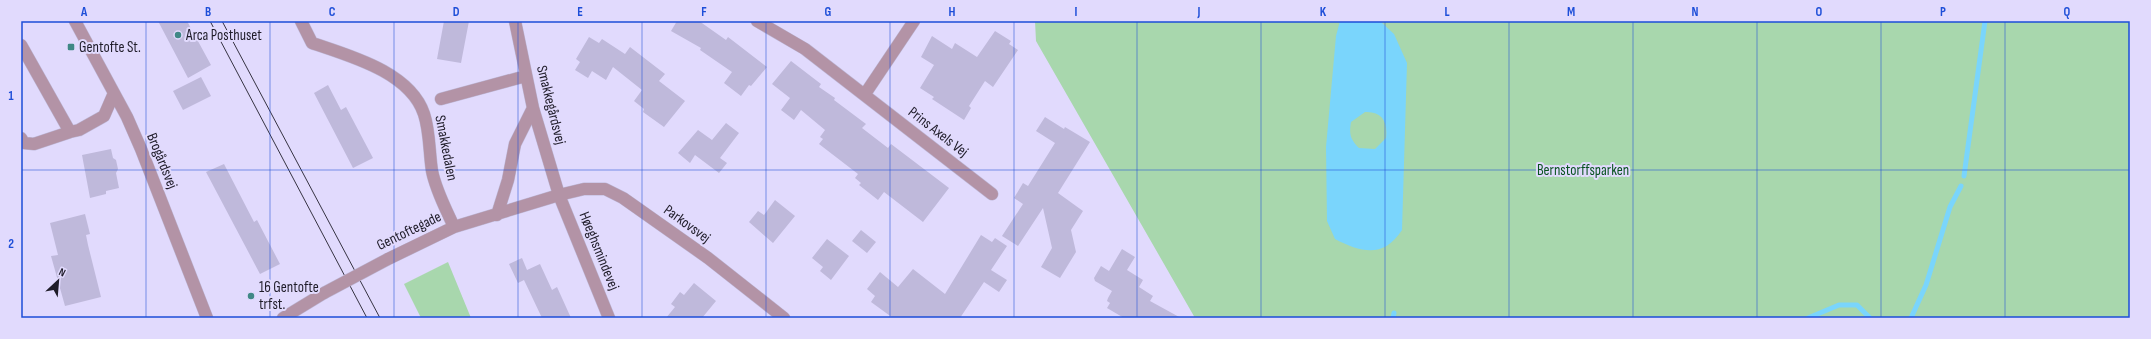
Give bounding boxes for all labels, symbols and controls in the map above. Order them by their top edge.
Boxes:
text: A [80,4,88,20]
text: B [205,4,211,20]
text: C [329,4,336,20]
text: D [453,4,460,20]
text: E [577,4,583,20]
text: F [701,4,707,20]
text: G [825,4,832,20]
text: H [949,4,956,20]
text: I [1075,4,1078,20]
text: J [1197,4,1201,20]
text: K [1320,4,1327,20]
text: L [1444,4,1450,20]
text: M [1567,4,1575,20]
text: N [1692,4,1699,20]
text: O [1816,4,1823,20]
text: P [1940,4,1946,20]
text: Q [2064,4,2071,20]
place label: Arca Posthuset [185,26,262,45]
marker: Arca Posthuset [173,30,183,40]
place label: Gentofte St. [79,38,141,57]
marker: Gentofte St. [66,42,76,52]
street label: Smakkegårdsvej [532,64,570,147]
text: 1 [8,88,14,104]
street label: Prins Axels Vej [904,103,972,162]
street label: Smakkedalen [430,114,462,182]
street label: Brogårdsvej [142,130,182,192]
park label: Bernstorffsparken [1537,161,1629,180]
street label: Parkovsvej [660,201,714,248]
street label: Gentoftegade [374,207,444,255]
street label: Høeghsmindevej [575,209,623,293]
text: 2 [8,236,14,252]
north arrow [38,261,78,301]
text: N [57,265,68,280]
place label: 16 Gentofte trfst. [259,278,319,314]
marker: 16 Gentofte trfst. [246,291,256,301]

